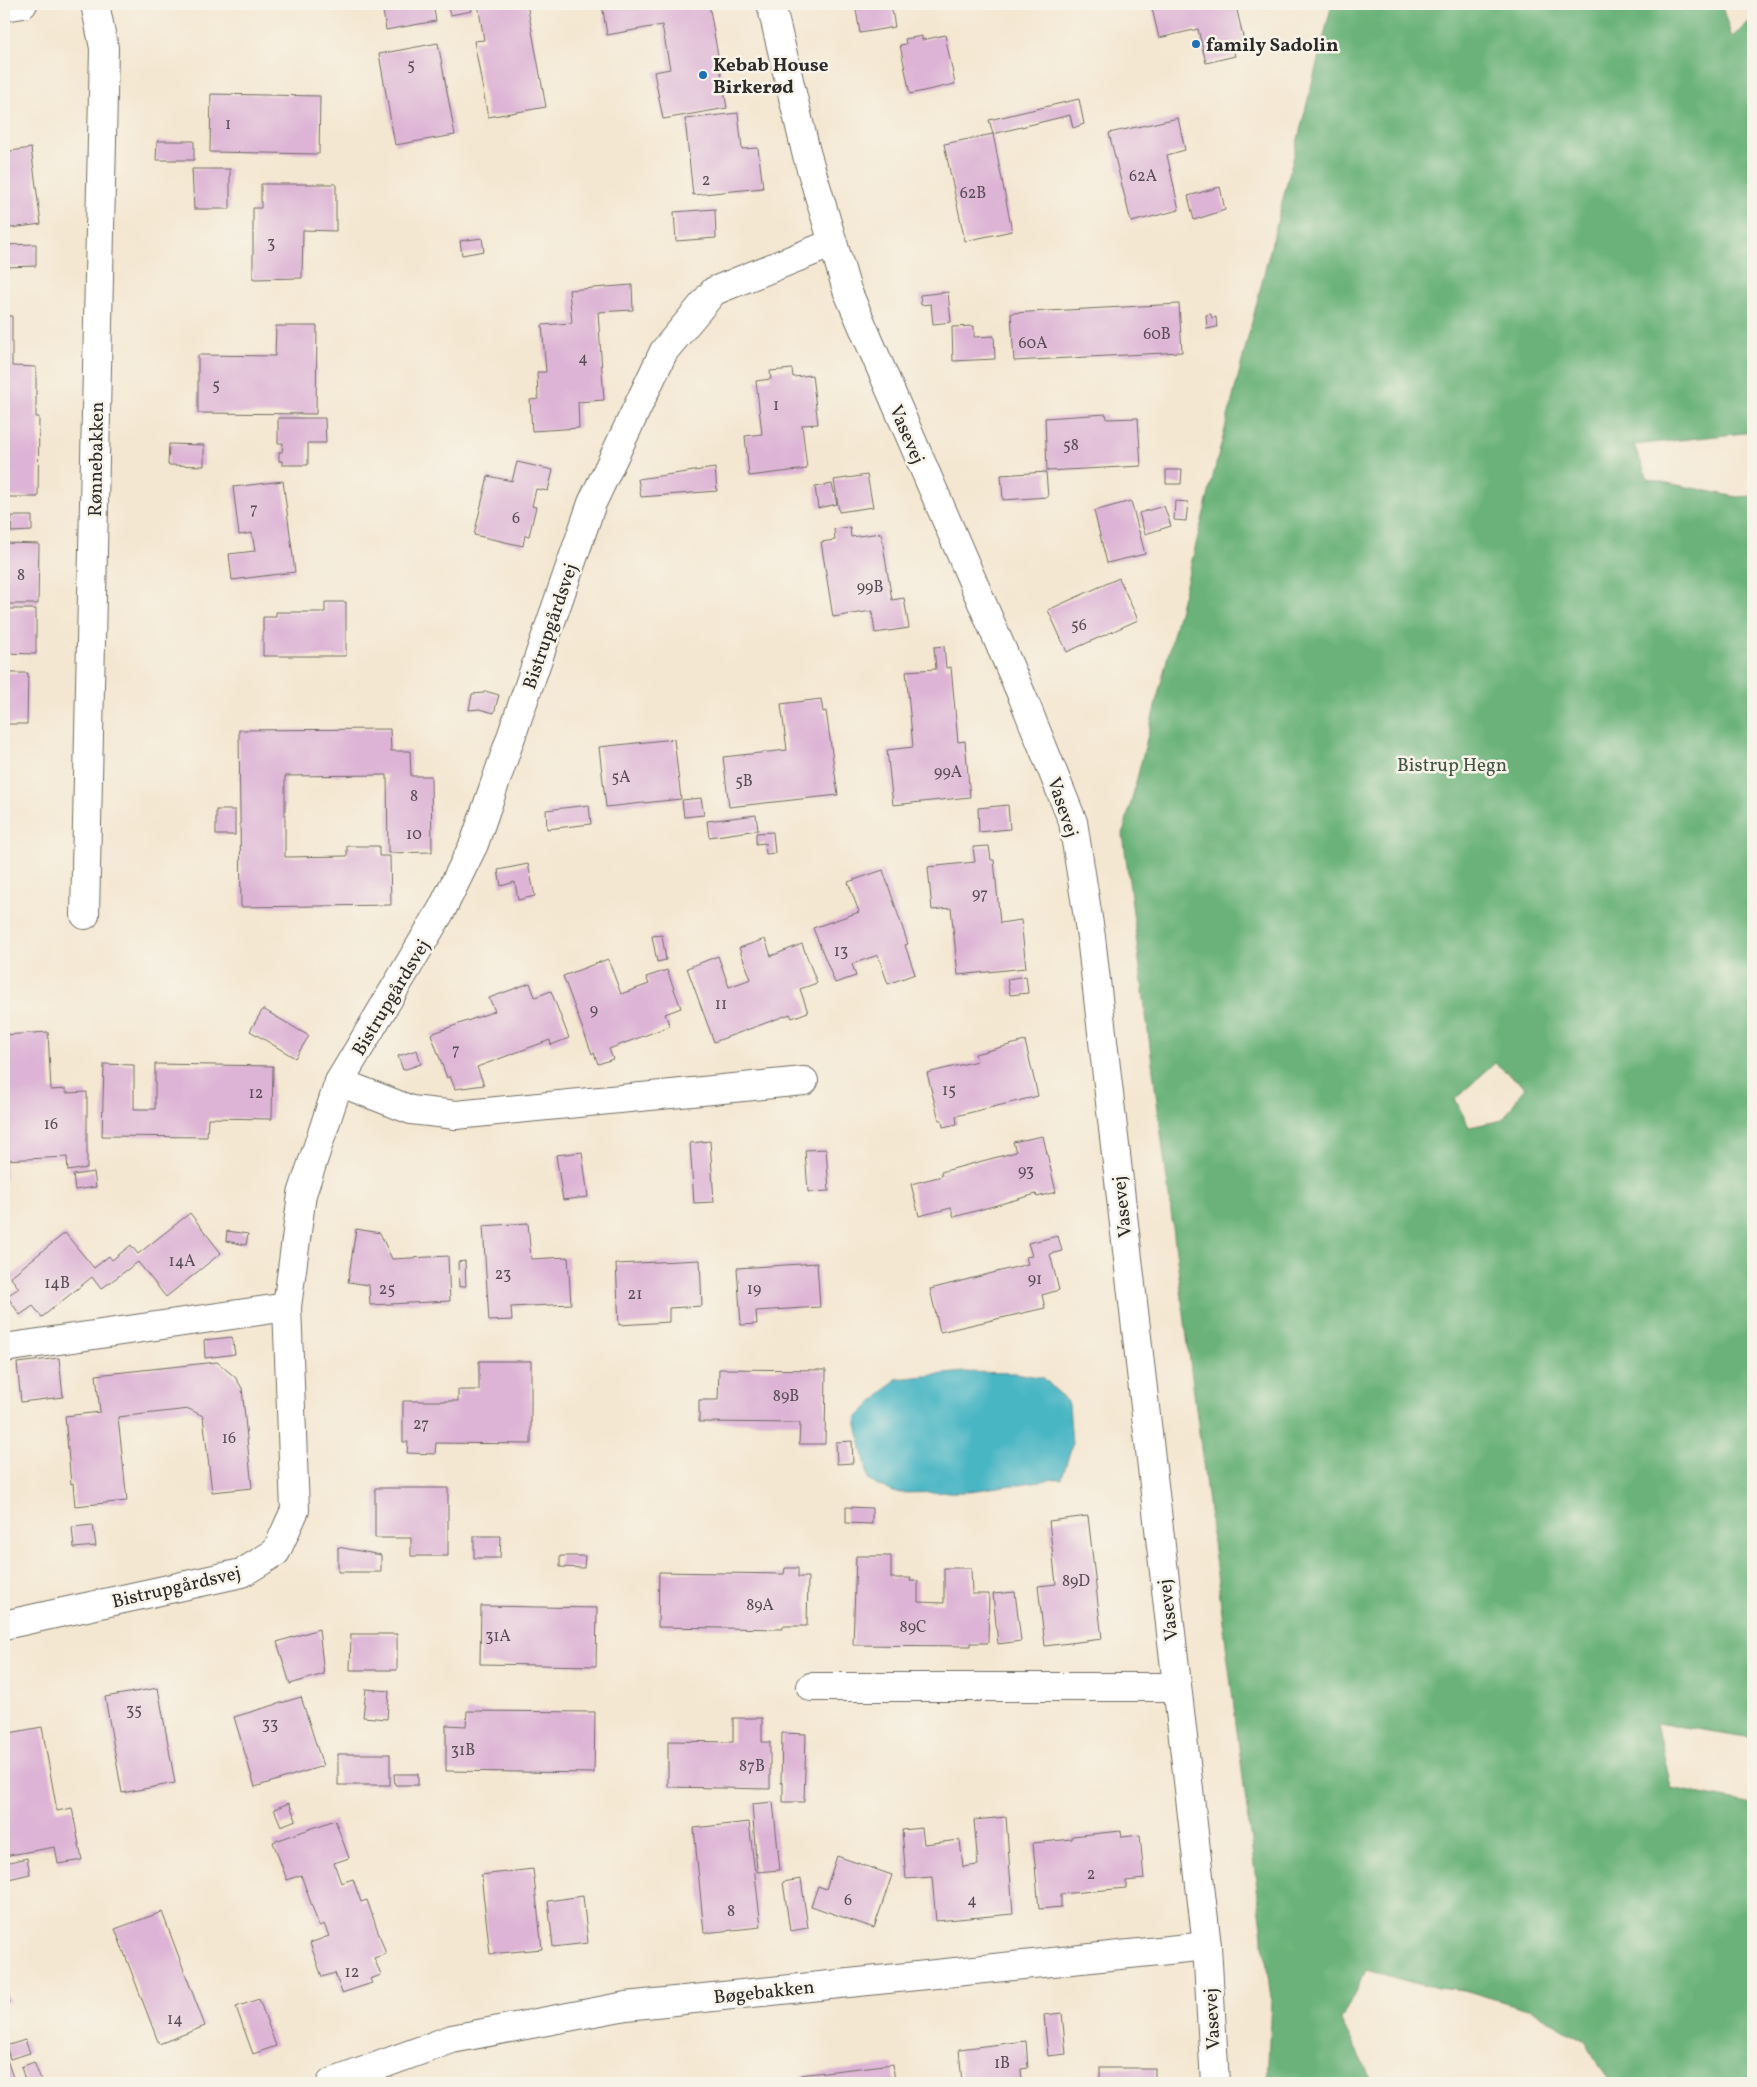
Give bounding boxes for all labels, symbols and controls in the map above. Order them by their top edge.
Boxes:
place label: family Sadolin [1206,33,1339,59]
marker: family Sadolin [1190,38,1202,50]
place label: Kebab House Birkerød [713,53,829,101]
house number: 5 [407,55,415,77]
marker: Kebab House Birkerød [697,69,709,81]
house number: 1 [225,114,231,136]
house number: 62A [1129,166,1157,188]
house number: 2 [702,170,710,192]
house number: 62B [960,183,986,205]
house number: 3 [267,233,275,255]
house number: 60B [1143,324,1171,346]
house number: 60A [1019,333,1047,355]
house number: 4 [578,348,588,370]
house number: 5 [212,375,220,397]
house number: 1 [773,395,779,417]
street label: Rønnebakken [83,401,111,517]
street label: Vasevej [882,401,930,468]
house number: 58 [1063,435,1079,457]
house number: 7 [250,499,258,521]
house number: 6 [512,508,520,530]
street label: Bistrupgårdsvej [517,560,585,693]
house number: 8 [17,565,25,587]
house number: 99B [857,577,883,599]
house number: 56 [1071,615,1087,637]
park label: Bistrup Hegn [1397,753,1507,779]
house number: 99A [934,762,962,784]
house number: 5A [612,767,630,789]
house number: 5B [735,771,753,793]
street label: Vasevej [1040,774,1084,841]
house number: 8 [410,786,418,808]
house number: 10 [406,824,422,846]
house number: 97 [972,884,988,906]
street label: Bistrupgårdsvej [347,935,437,1061]
house number: 13 [834,941,848,963]
house number: 11 [715,994,727,1016]
house number: 9 [590,1000,598,1022]
house number: 7 [452,1040,460,1062]
house number: 15 [942,1080,956,1102]
house number: 12 [249,1083,263,1105]
house number: 16 [44,1114,58,1136]
house number: 93 [1018,1161,1034,1183]
street label: Vasevej [1107,1175,1139,1239]
house number: 14A [168,1251,196,1273]
house number: 23 [495,1264,511,1286]
house number: 91 [1028,1269,1042,1291]
house number: 14B [44,1273,70,1295]
house number: 25 [379,1279,395,1301]
house number: 19 [747,1279,761,1301]
house number: 21 [628,1284,642,1306]
house number: 89B [773,1386,799,1408]
house number: 27 [413,1414,429,1436]
house number: 16 [222,1428,236,1450]
street label: Bistrupgårdsvej [109,1560,244,1615]
house number: 89D [1062,1571,1090,1593]
street label: Vasevej [1152,1577,1186,1642]
house number: 89A [746,1595,774,1617]
house number: 89C [900,1617,926,1639]
house number: 31A [485,1626,511,1648]
house number: 35 [126,1700,142,1722]
house number: 33 [262,1714,278,1736]
house number: 31B [451,1740,475,1762]
house number: 87B [739,1756,765,1778]
house number: 2 [1087,1864,1095,1886]
house number: 6 [844,1890,852,1912]
house number: 4 [967,1890,977,1912]
house number: 8 [727,1901,735,1923]
house number: 12 [345,1962,359,1984]
street label: Bøgebakken [712,1975,816,2011]
street label: Vasevej [1198,1987,1228,2051]
house number: 14 [167,2009,183,2031]
house number: 1B [994,2053,1010,2075]

